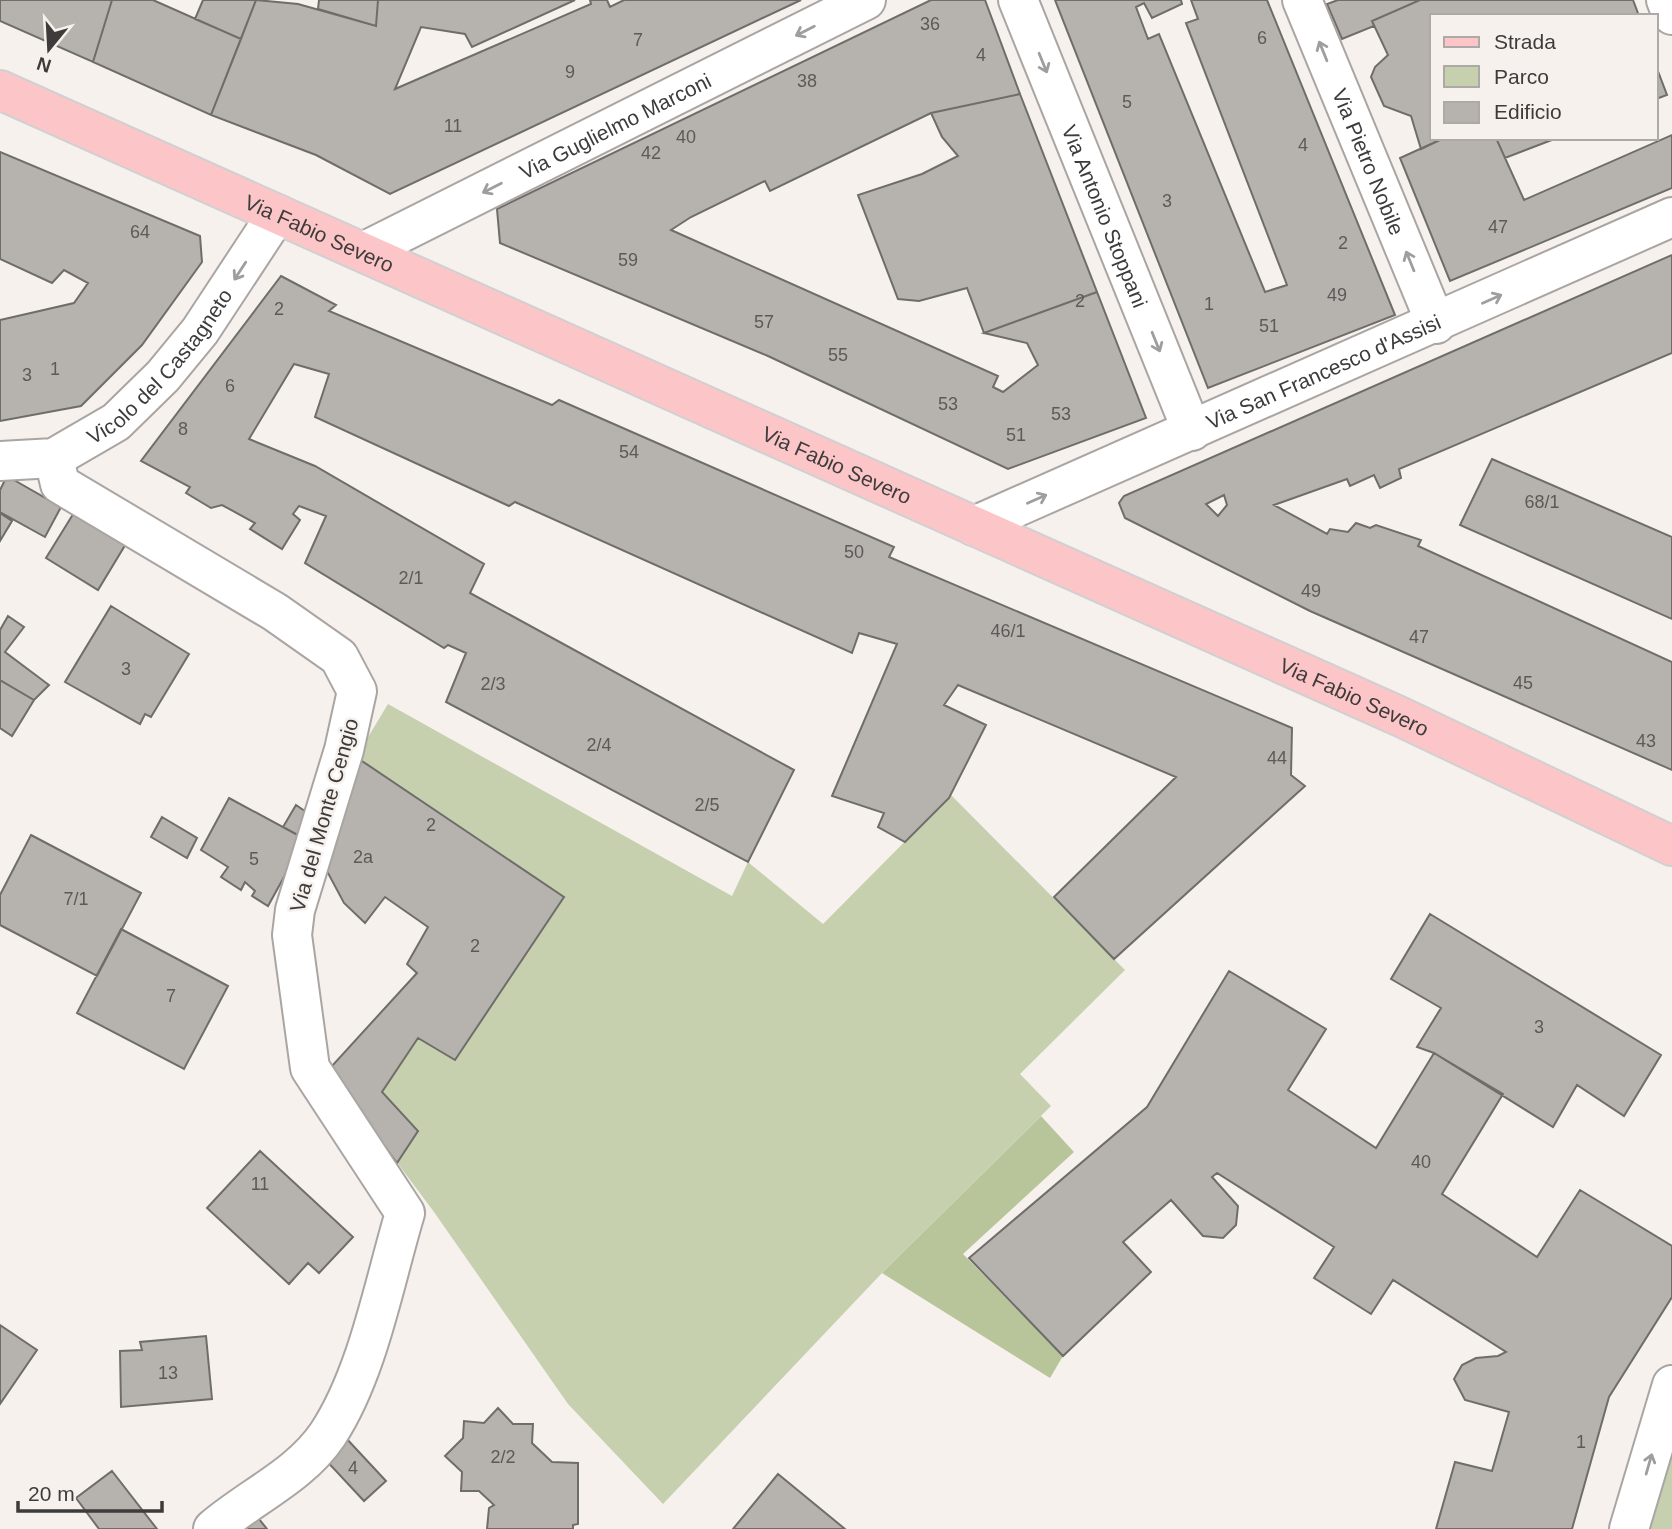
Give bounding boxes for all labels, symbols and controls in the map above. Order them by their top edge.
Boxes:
north arrow [14,14,84,84]
house number: 36 [920,14,940,34]
legend [1430,14,1658,140]
one-way arrow [795,24,816,38]
house number: 6 [1257,28,1267,48]
house number: 7 [633,30,643,50]
text: Strada [1494,30,1556,53]
one-way arrow [1316,41,1329,62]
house number: 4 [976,45,986,65]
one-way arrow [1038,52,1051,74]
text: N [34,53,54,77]
house number: 9 [565,62,575,82]
text: Parco [1494,65,1549,88]
street label: Via Guglielmo Marconi [516,68,715,183]
house number: 38 [797,71,817,91]
street label: Via Pietro Nobile [1328,85,1409,238]
house number: 5 [1122,92,1132,112]
text: Edificio [1494,100,1562,123]
house number: 11 [444,116,462,136]
street label: Via Antonio Stoppani [1058,121,1152,311]
house number: 40 [676,127,696,147]
house number: 4 [1298,135,1308,155]
house number: 42 [641,143,661,163]
one-way arrow [482,181,503,195]
street label: Via Fabio Severo [241,190,398,276]
house number: 3 [1162,191,1172,211]
house number: 47 [1488,217,1508,237]
house number: 64 [130,222,150,242]
house number: 2 [1338,233,1348,253]
house number: 59 [618,250,638,270]
one-way arrow [1403,251,1416,272]
one-way arrow [233,261,247,280]
street label: Vicolo del Castagneto [83,284,236,448]
house number: 49 [1327,285,1347,305]
house number: 2 [1075,291,1085,311]
one-way arrow [1481,292,1502,305]
house number: 1 [1204,294,1214,314]
house number: 2 [274,299,284,319]
street label: Via San Francesco d'Assisi [1203,310,1444,433]
house number: 57 [754,312,774,332]
house number: 51 [1259,316,1279,336]
one-way arrow [1150,331,1163,353]
house number: 55 [828,345,848,365]
house number: 1 [50,359,60,379]
house number: 3 [22,365,32,385]
house number: 6 [225,376,235,396]
house number: 53 [938,394,958,414]
house number: 53 [1051,404,1071,424]
house number: 8 [178,419,188,439]
street label: Via Fabio Severo [759,421,915,508]
house number: 51 [1006,425,1026,445]
house number: 54 [619,442,639,462]
one-way arrow [1025,492,1047,505]
house number: 68/1 [1524,492,1560,512]
house number: 50 [844,542,864,562]
house number: 2/1 [398,568,424,588]
house number: 49 [1301,581,1321,601]
house number: 46/1 [990,621,1026,641]
house number: 47 [1409,627,1429,647]
street label: Via Fabio Severo [1276,653,1433,740]
house number: 3 [121,659,131,679]
house number: 45 [1513,673,1533,693]
house number: 2/3 [480,674,506,694]
street label: Via del Monte Cengio [285,716,363,914]
house number: 43 [1636,731,1656,751]
house number: 2/4 [586,735,612,755]
house number: 44 [1267,748,1287,768]
house number: 2/5 [694,795,720,815]
house number: 2 [426,815,436,835]
house number: 2a [353,847,374,867]
house number: 5 [249,849,259,869]
house number: 7/1 [63,889,89,909]
house number: 2 [470,936,480,956]
house number: 7 [166,986,176,1006]
house number: 3 [1534,1017,1544,1037]
house number: 40 [1411,1152,1431,1172]
house number: 11 [251,1174,269,1194]
house number: 13 [158,1363,178,1383]
house number: 1 [1576,1432,1586,1452]
house number: 2/2 [490,1447,516,1467]
one-way arrow [1643,1453,1656,1475]
house number: 4 [348,1458,358,1478]
scale bar [18,1470,161,1514]
text: 20 m [28,1482,75,1505]

